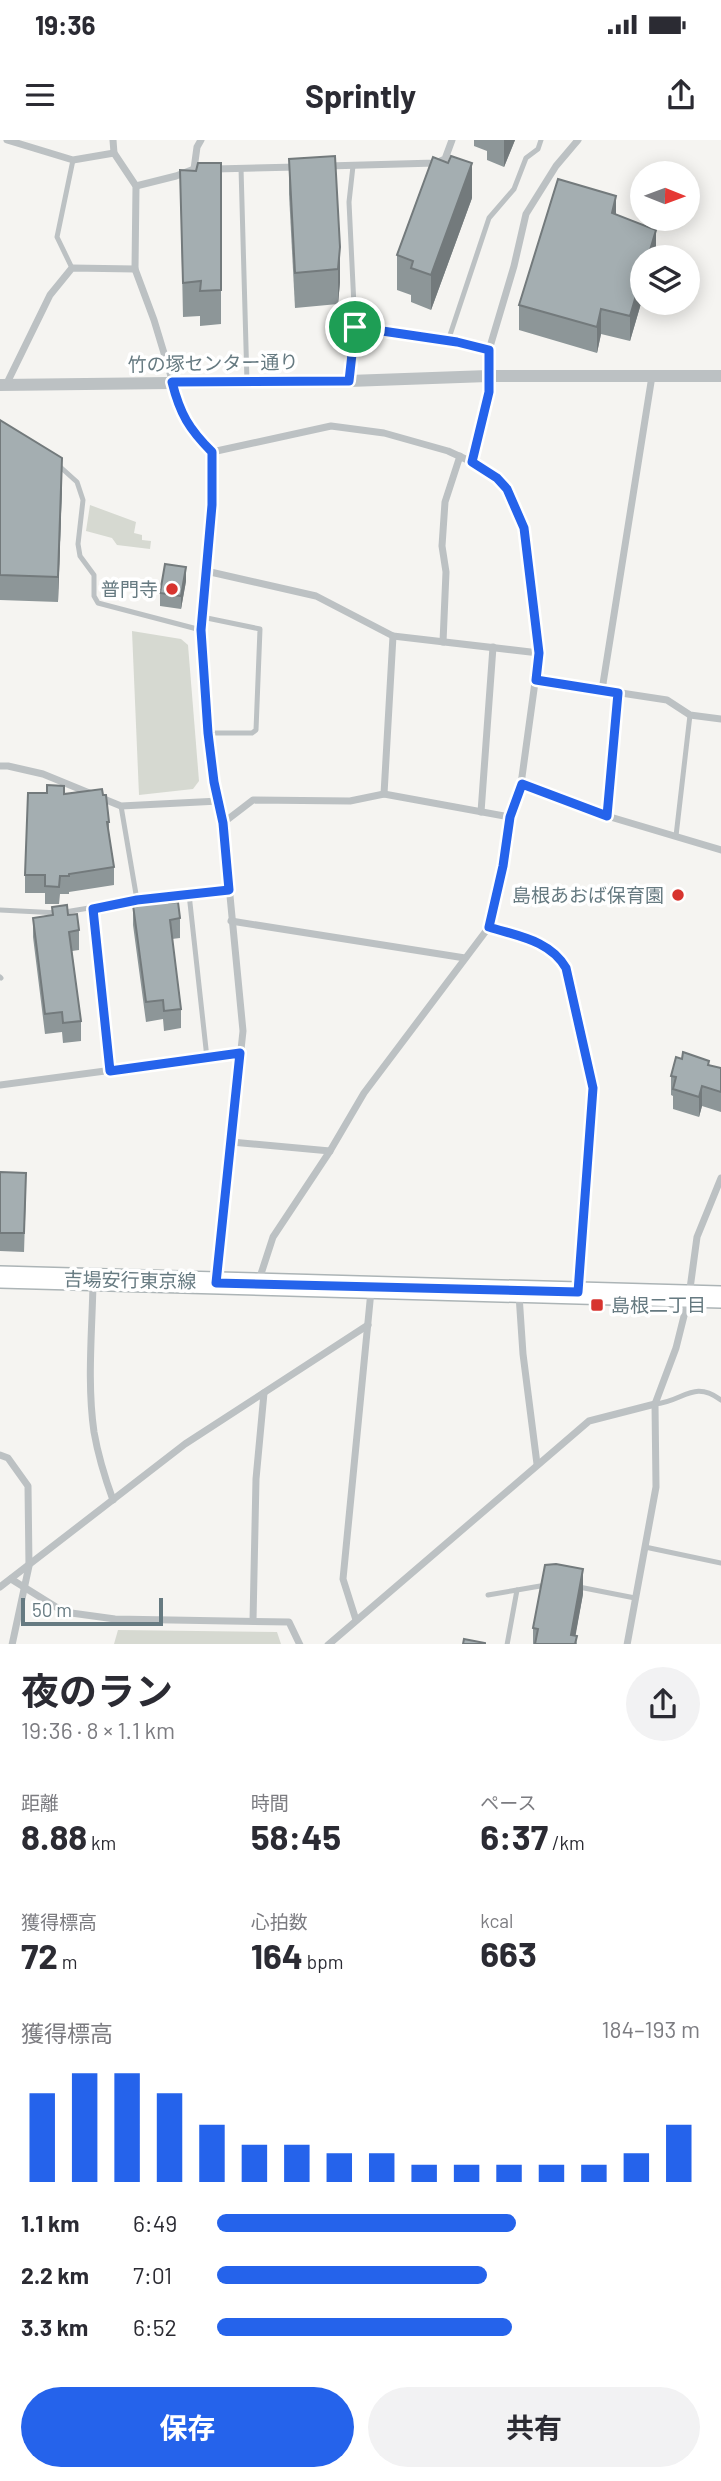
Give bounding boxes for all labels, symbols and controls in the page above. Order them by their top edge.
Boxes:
text: 19:36 [35,9,95,40]
icon: menu [21,76,59,114]
text: Sprintly [305,76,416,114]
icon: share [662,76,700,114]
north arrow [630,161,700,231]
map controls [630,161,700,315]
button: layers [630,245,700,315]
pin [325,297,385,357]
icon: arrive [336,308,374,346]
street label: 竹の塚センター通り [127,350,299,375]
place label: 普門寺 [101,577,158,600]
marker: 普門寺 [164,581,180,597]
place label: 島根あおば保育園 [512,883,664,906]
marker: 島根あおば保育園 [670,887,686,903]
street label: 吉場安行東京線 [63,1267,197,1292]
place label: 島根二丁目 [611,1293,706,1316]
marker: 島根二丁目 [589,1297,605,1313]
scale bar [21,1596,163,1627]
text: 50 m [32,1598,72,1621]
text: 夜のラン [21,1667,173,1713]
button: share [626,1667,700,1741]
text: 19:36 · 8 × 1.1 km [21,1716,175,1744]
text: 距離 [21,1791,59,1814]
text: 時間 [251,1791,289,1814]
text: ペース [480,1791,536,1814]
text: 8.88 [21,1815,87,1857]
text: 58:45 [251,1815,341,1857]
text: 6:37 [480,1815,548,1857]
text: km [87,1831,116,1854]
text: /km [548,1831,585,1854]
text: kcal [480,1909,513,1932]
text: 獲得標高 [21,1910,97,1933]
text: 心拍数 [251,1910,308,1933]
text: 663 [480,1932,537,1974]
text: 72 [21,1934,58,1976]
text: 164 [251,1934,303,1976]
text: m [58,1950,77,1973]
text: bpm [303,1950,343,1973]
text: 184–193 m [601,2015,700,2043]
text: 獲得標高 [21,2019,113,2047]
text: 1.1 km [21,2209,80,2237]
text: 6:49 [133,2209,177,2237]
text: 2.2 km [21,2261,89,2289]
text: 7:01 [133,2261,172,2289]
text: 3.3 km [21,2313,88,2341]
text: 6:52 [133,2313,177,2341]
button: 保存 [21,2387,354,2467]
button: 共有 [368,2387,700,2467]

